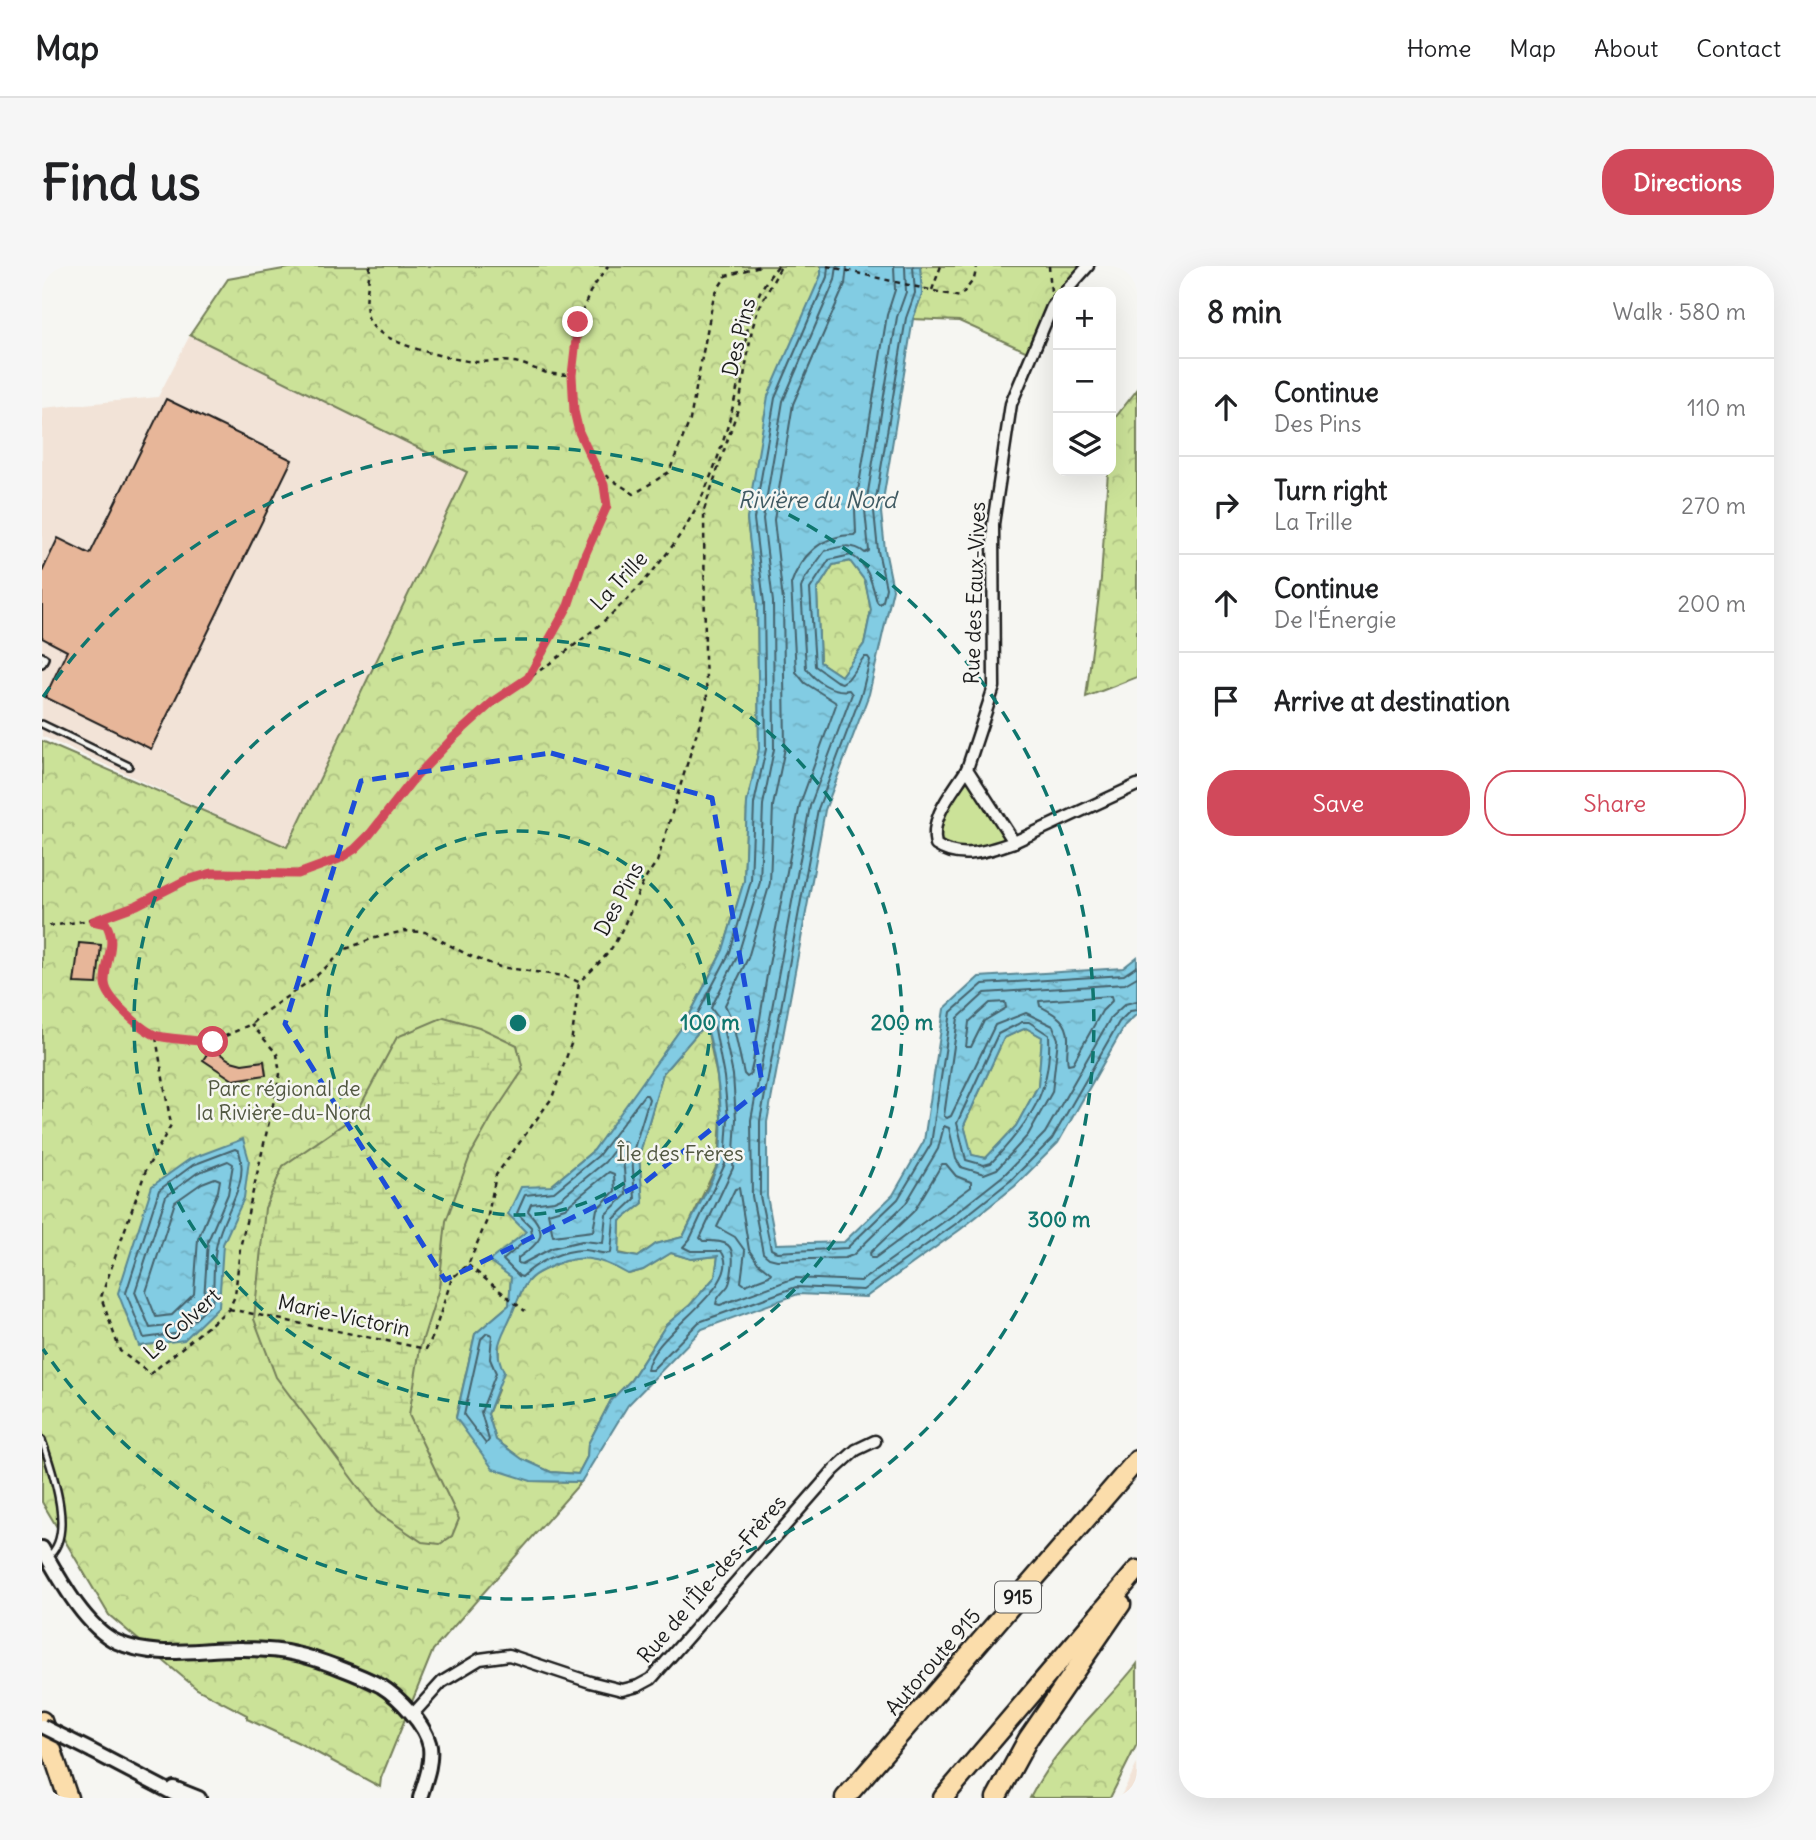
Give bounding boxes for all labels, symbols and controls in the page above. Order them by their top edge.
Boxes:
text: Map [35,27,99,69]
text: Home [1407,33,1471,63]
text: Map [1509,33,1556,63]
text: About [1594,33,1658,63]
text: Contact [1696,33,1781,63]
button: Directions [1602,149,1774,215]
text: Find us [42,152,200,213]
map controls [1053,287,1116,476]
button: + [1053,287,1116,350]
text: 8 min [1207,293,1282,331]
street label: Des Pins [716,295,761,379]
text: Walk · 580 m [1613,297,1746,326]
route end [562,306,593,337]
button: − [1053,350,1116,413]
text: Continue [1274,376,1379,409]
icon: ahead [1207,388,1245,426]
text: 110 m [1687,393,1746,422]
text: Des Pins [1274,409,1361,438]
button: layers [1053,413,1116,476]
text: Turn right [1274,474,1387,507]
water label: Rivière du Nord [738,485,900,514]
icon: right [1207,486,1245,524]
text: 270 m [1681,491,1746,520]
street label: Rue des Eaux-Vives [958,501,991,685]
text: La Trille [1274,507,1353,536]
street label: La Trille [584,545,653,616]
text: Continue [1274,572,1379,605]
icon: ahead [1207,584,1245,622]
text: 200 m [1677,589,1746,618]
text: De l'Énergie [1274,605,1396,634]
icon: arrive [1207,682,1245,720]
text: Arrive at destination [1274,685,1510,718]
button: Save [1207,770,1470,836]
button: Share [1484,770,1746,836]
street label: Des Pins [588,857,649,940]
text: 100 m [680,1009,740,1036]
text: 200 m [871,1009,934,1036]
centre of rings [506,1011,530,1035]
route start [197,1026,228,1057]
park label: Parc régional de la Rivière-du-Nord [197,1075,371,1126]
park label: Île des Frères [616,1140,744,1167]
text: 300 m [1028,1206,1091,1233]
street label: Le Colvert [138,1282,226,1365]
street label: Marie-Victorin [275,1288,413,1343]
street label: Rue de l'Île-des-Frères [631,1489,792,1668]
road number: 915 [995,1582,1041,1612]
street label: Autoroute 915 [879,1603,986,1721]

